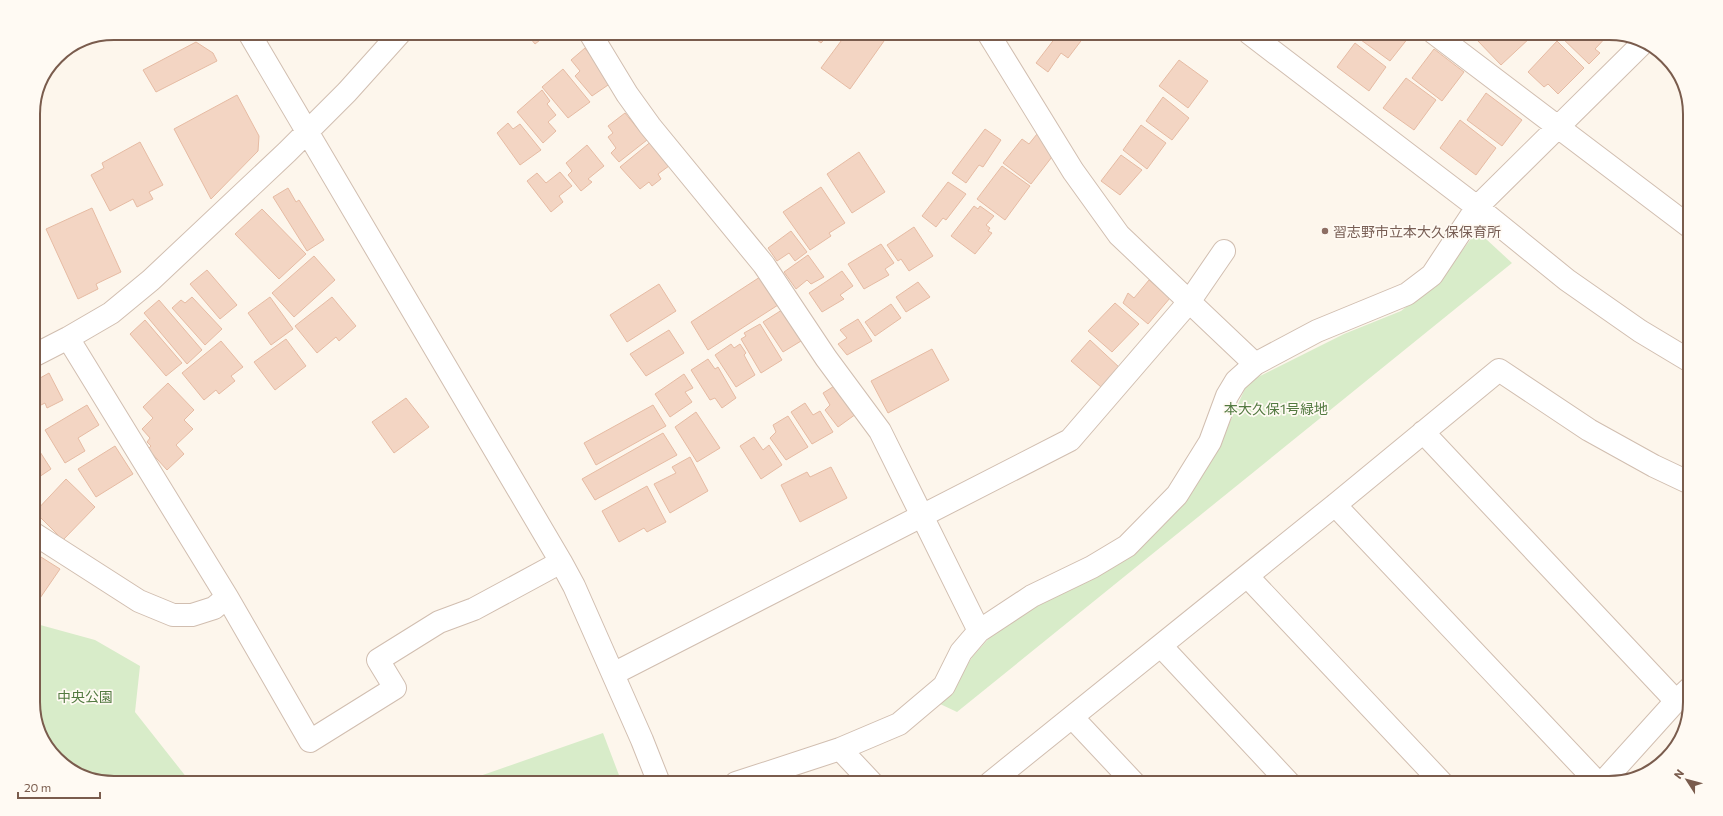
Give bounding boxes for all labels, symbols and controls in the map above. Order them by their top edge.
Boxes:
place label: 習志野市立本大久保保育所 [1333,223,1501,240]
marker: 習志野市立本大久保保育所 [1320,226,1330,236]
park label: 本大久保1号緑地 [1224,400,1328,417]
park label: 中央公園 [57,688,113,705]
north arrow [1667,760,1707,800]
text: N [1671,767,1686,781]
scale bar [18,774,100,800]
text: 20 m [24,780,51,794]

